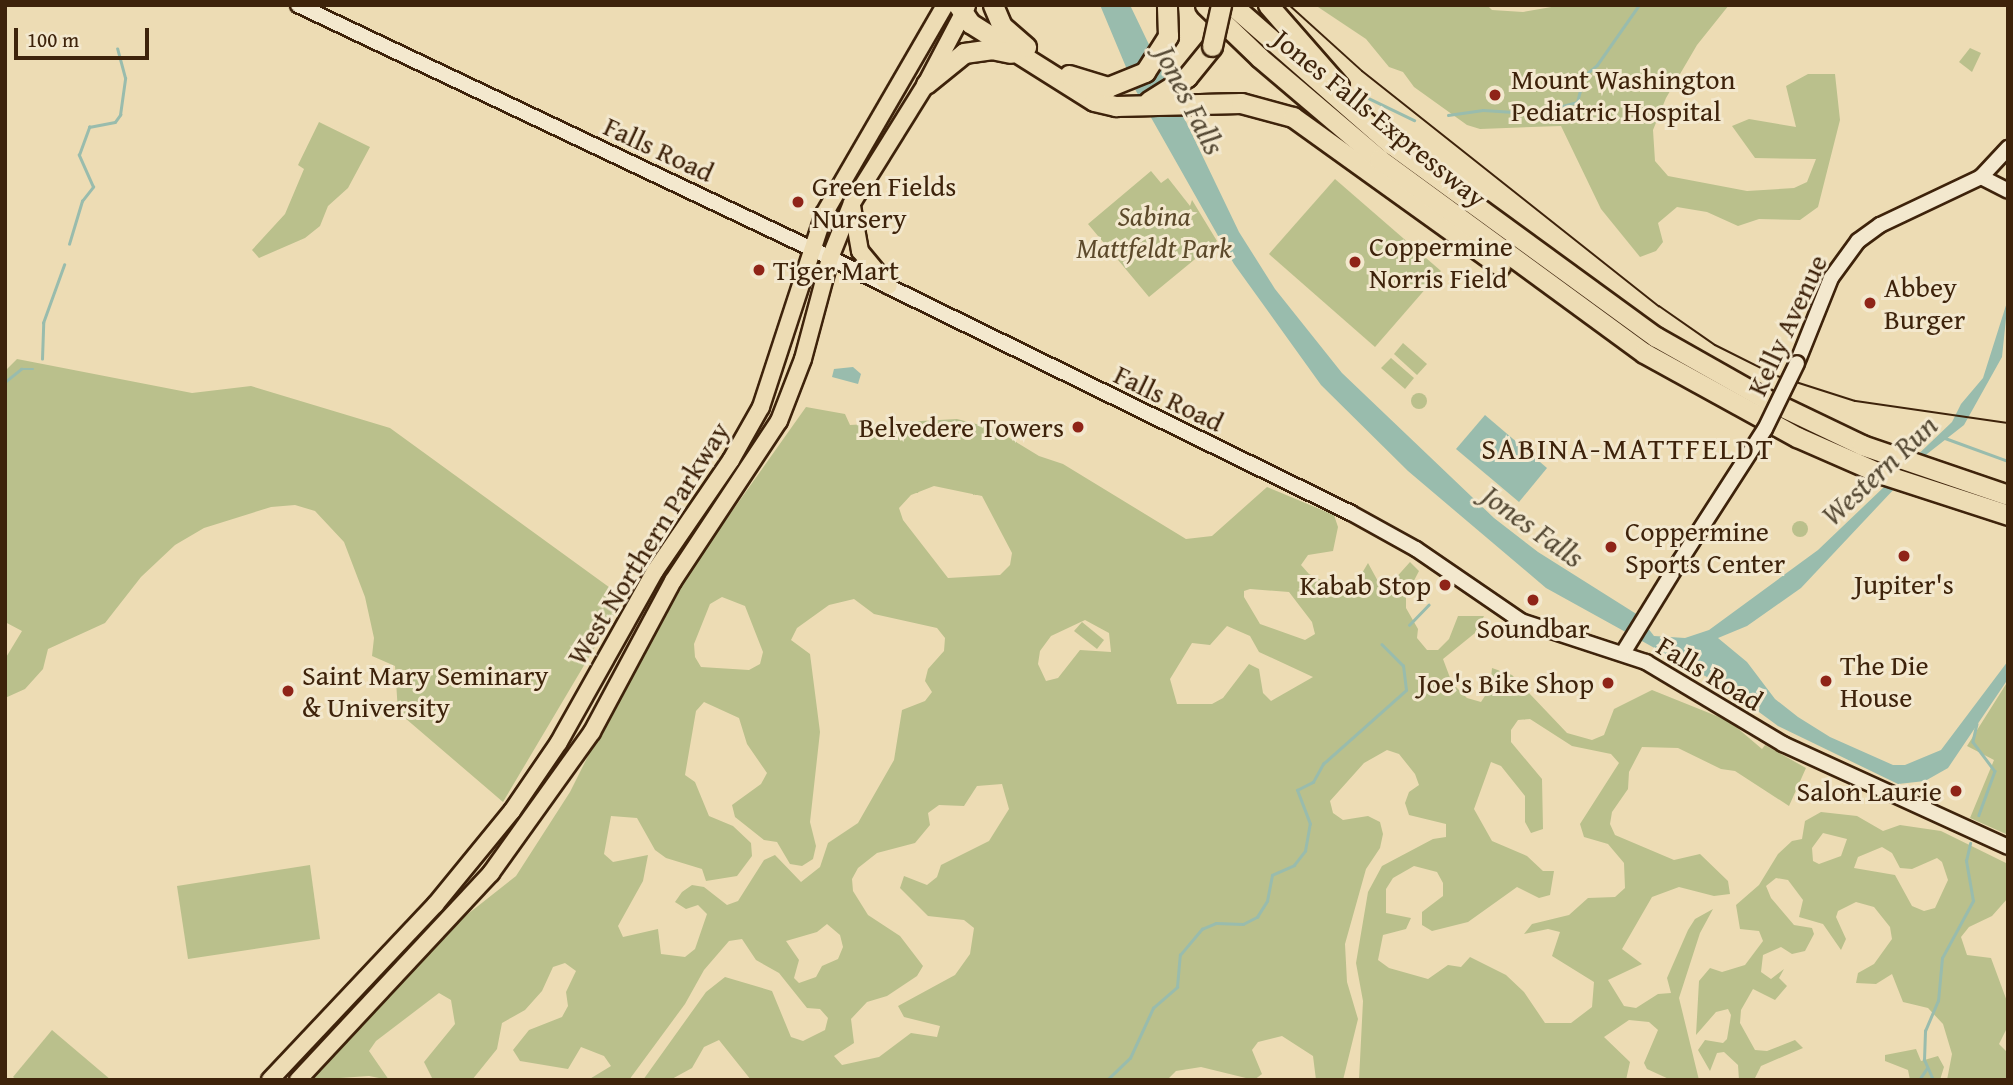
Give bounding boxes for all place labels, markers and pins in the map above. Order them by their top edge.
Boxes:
place label: Mount Washington Pediatric Hospital [1511,62,1735,128]
marker: Mount Washington Pediatric Hospital [1485,85,1505,105]
place label: Green Fields Nursery [812,169,956,235]
marker: Green Fields Nursery [790,194,806,210]
place label: Coppermine Norris Field [1369,229,1513,295]
place label: Tiger Mart [773,253,899,287]
marker: Coppermine Norris Field [1347,254,1363,270]
marker: Tiger Mart [751,262,767,278]
place label: Abbey Burger [1884,270,1965,336]
marker: Abbey Burger [1862,295,1878,311]
place label: Belvedere Towers [859,410,1064,444]
marker: Belvedere Towers [1070,419,1086,435]
place label: Coppermine Sports Center [1625,514,1785,580]
marker: Coppermine Sports Center [1603,539,1619,555]
marker: Jupiter's [1896,548,1912,564]
place label: Jupiter's [1854,567,1954,601]
place label: Kabab Stop [1300,568,1431,602]
marker: Kabab Stop [1437,577,1453,593]
marker: Soundbar [1525,592,1541,608]
place label: Soundbar [1476,611,1590,645]
place label: The Die House [1840,648,1929,714]
place label: Saint Mary Seminary & University [302,658,548,724]
place label: Joe's Bike Shop [1418,666,1594,700]
marker: The Die House [1818,673,1834,689]
marker: Joe's Bike Shop [1600,675,1616,691]
marker: Saint Mary Seminary & University [280,683,296,699]
place label: Salon Laurie [1796,774,1942,808]
marker: Salon Laurie [1948,783,1964,799]

